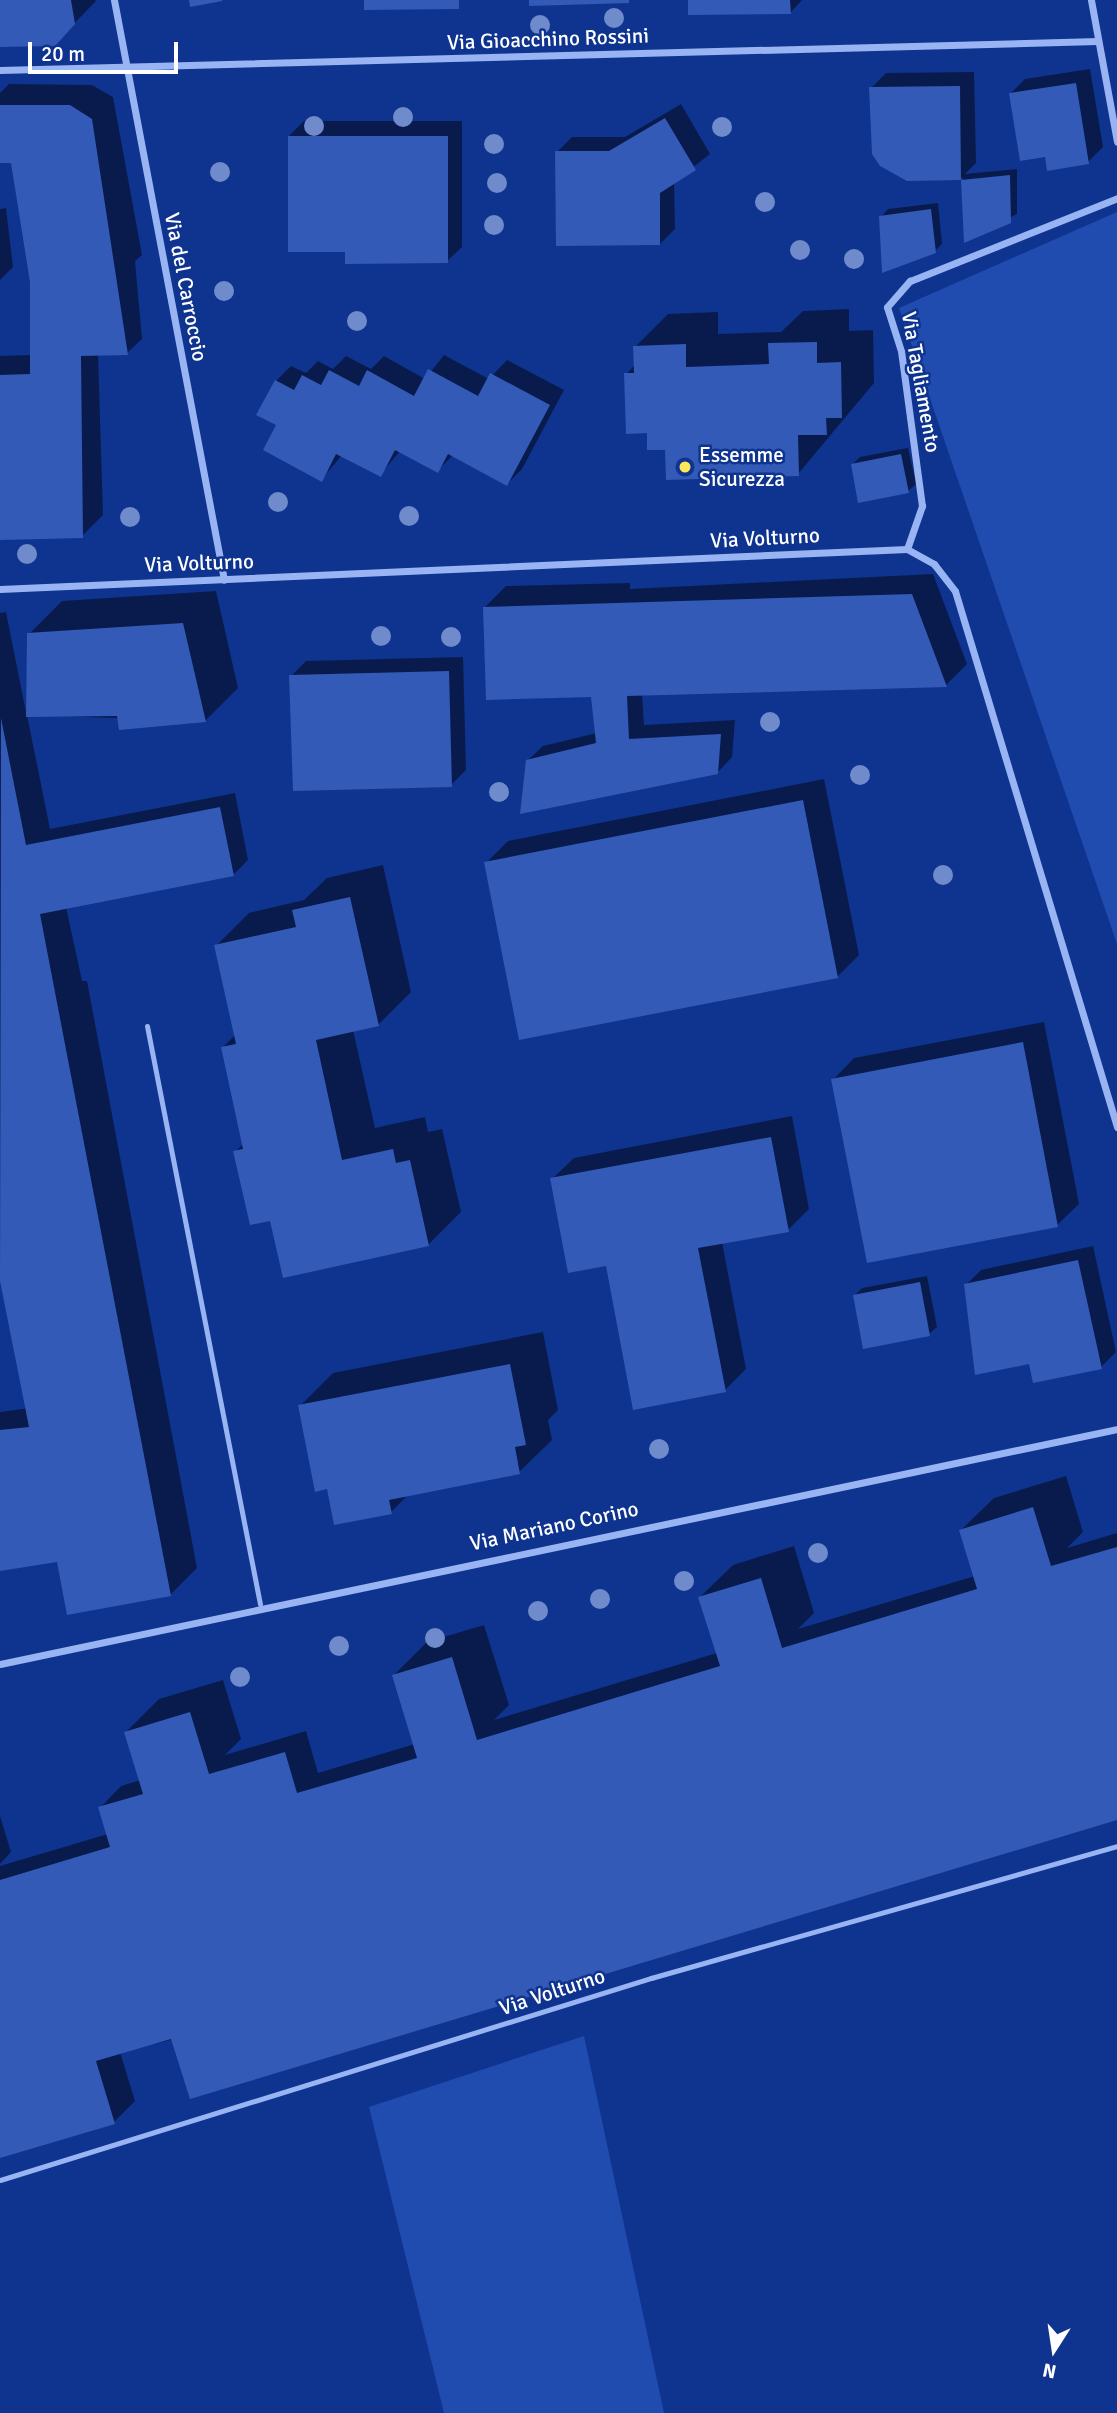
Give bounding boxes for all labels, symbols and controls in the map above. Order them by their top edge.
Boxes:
street label: Via Gioacchino Rossini [447,23,649,55]
scale bar [32,28,182,72]
text: 20 m [41,41,85,67]
street label: Via del Carroccio [159,210,213,364]
street label: Via Tagliamento [896,310,946,454]
place label: Essemme Sicurezza [699,442,785,492]
marker: Essemme Sicurezza [677,459,693,475]
street label: Via Volturno [710,523,820,553]
street label: Via Volturno [144,548,254,578]
street label: Via Mariano Corino [467,1496,641,1556]
street label: Via Volturno [496,1963,608,2021]
north arrow [1019,2315,1089,2385]
text: N [1041,2357,1059,2384]

